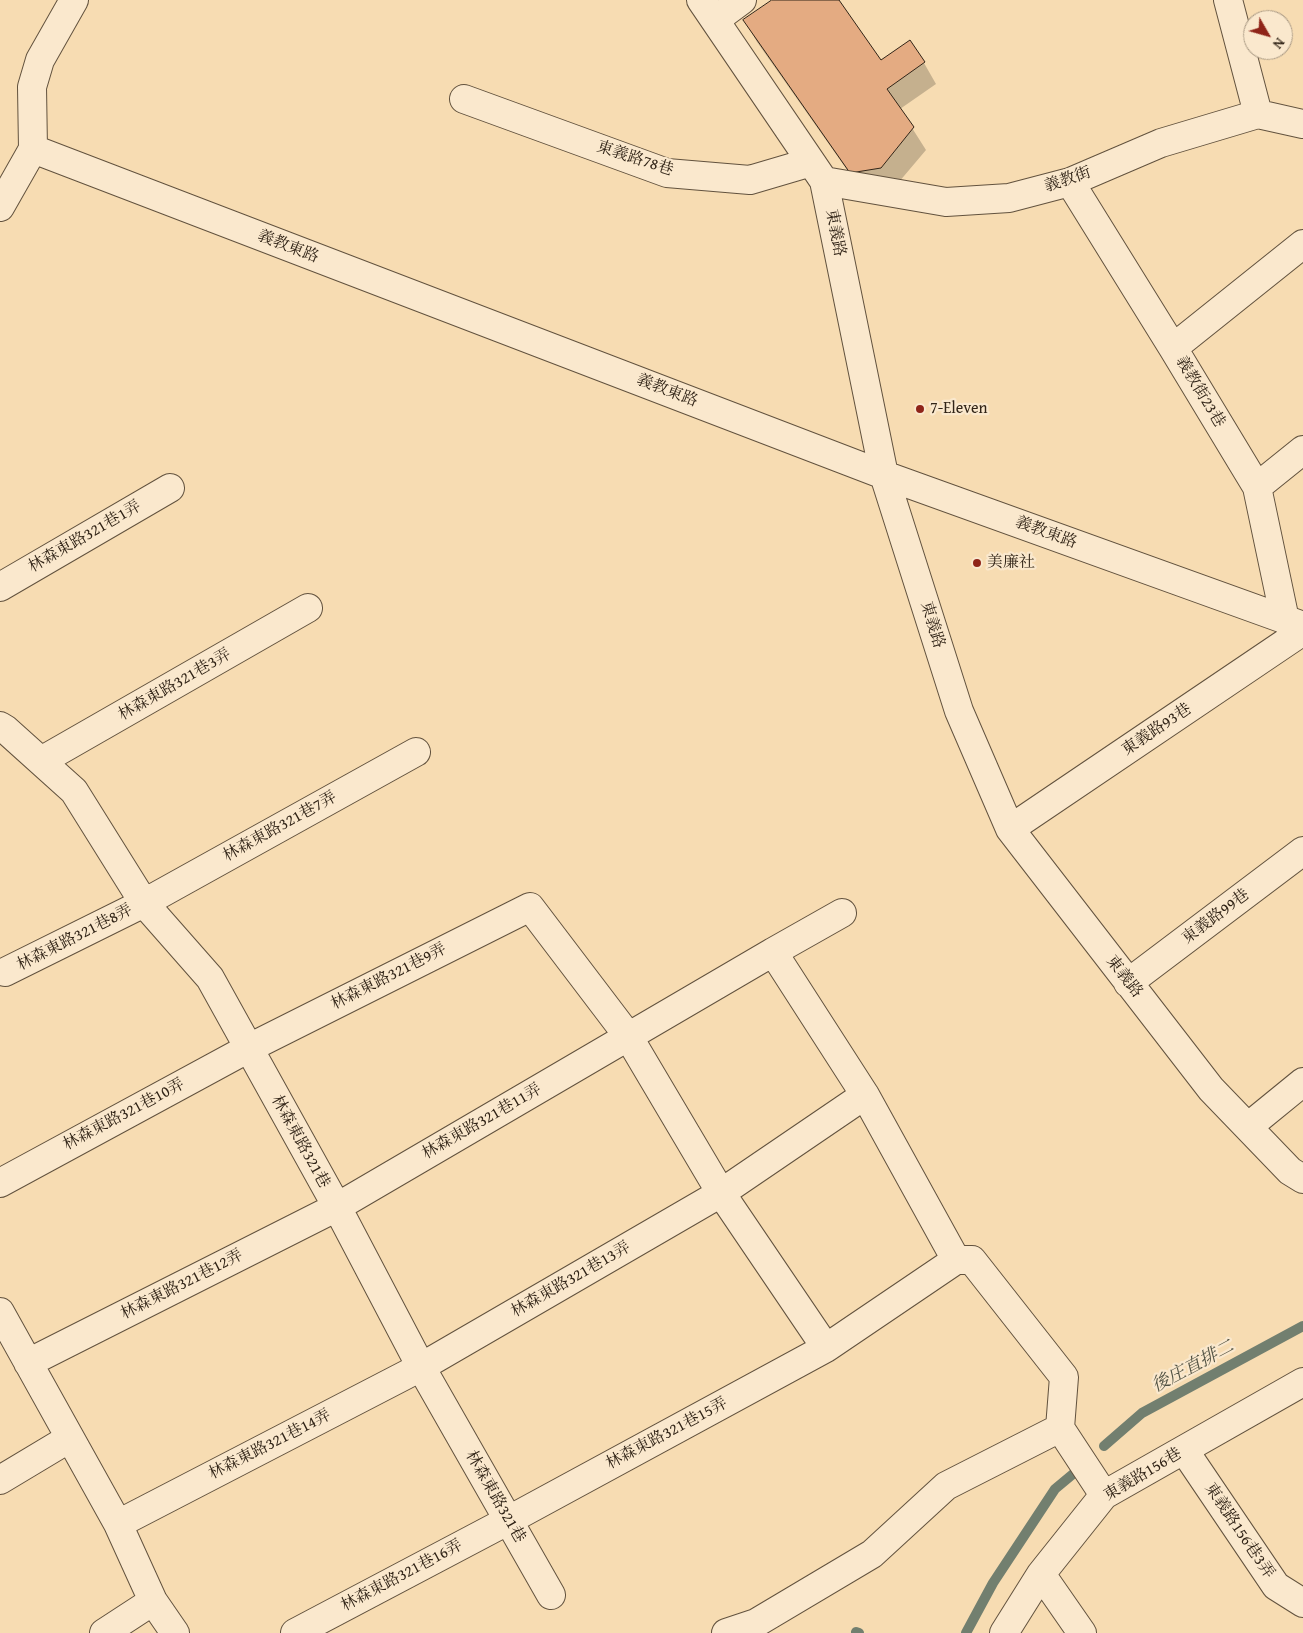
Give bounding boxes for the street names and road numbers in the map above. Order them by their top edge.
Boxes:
street label: 東義路78巷 [594,138,676,180]
street label: 義教街 [1042,163,1094,197]
street label: 東義路 [821,208,849,258]
street label: 義教東路 [255,227,321,267]
street label: 義教街23巷 [1171,353,1229,431]
street label: 義教東路 [634,371,700,411]
street label: 林森東路321巷1弄 [25,497,145,577]
street label: 義教東路 [1013,513,1079,553]
street label: 東義路 [916,599,948,651]
street label: 林森東路321巷3弄 [115,645,235,725]
street label: 東義路93巷 [1119,700,1195,760]
street label: 林森東路321巷7弄 [220,788,340,866]
street label: 東義路99巷 [1179,885,1253,949]
street label: 林森東路321巷8弄 [14,901,136,975]
street label: 林森東路321巷9弄 [328,940,450,1014]
street label: 東義路 [1102,952,1146,1002]
street label: 林森東路321巷10弄 [60,1075,188,1155]
street label: 林森東路321巷11弄 [419,1080,545,1164]
street label: 林森東路321巷 [267,1092,333,1192]
street label: 林森東路321巷13弄 [508,1238,634,1322]
street label: 林森東路321巷12弄 [118,1246,246,1324]
street label: 林森東路321巷15弄 [603,1394,731,1474]
street label: 林森東路321巷14弄 [206,1406,334,1484]
street label: 東義路156巷 [1101,1444,1185,1506]
street label: 林森東路321巷 [461,1448,529,1546]
street label: 東義路156巷3弄 [1200,1480,1278,1582]
street label: 林森東路321巷16弄 [338,1536,466,1616]

